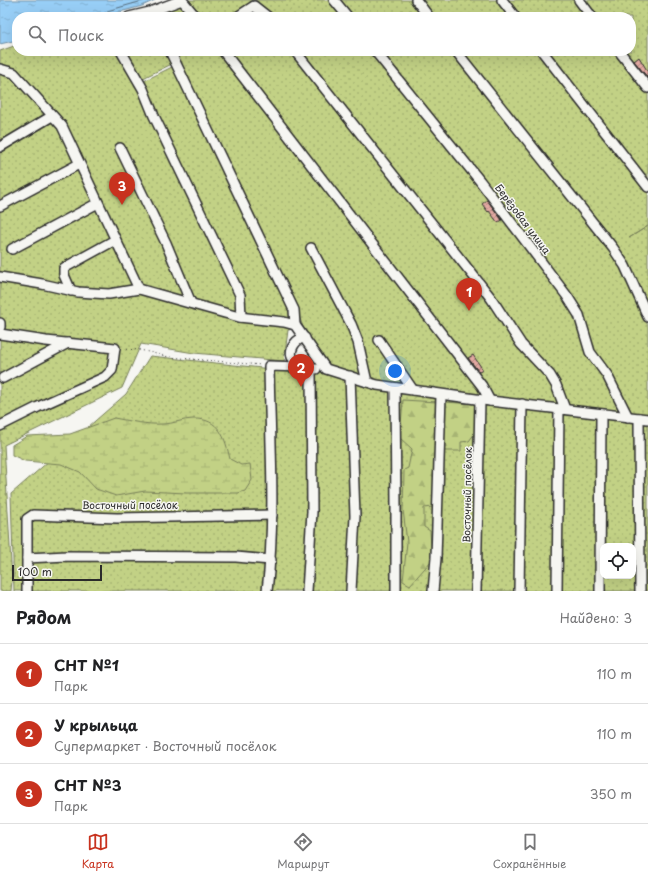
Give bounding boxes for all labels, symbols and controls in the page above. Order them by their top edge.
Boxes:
search box [12,12,636,56]
icon: search [26,23,48,45]
text: Поиск [58,23,104,46]
pin: 3 [109,172,135,205]
street label: Берёзовая улица [492,181,555,257]
pin: 1 [456,278,482,311]
pin: 2 [288,354,314,387]
your location [385,361,405,381]
street label: Восточный посёлок [458,447,475,543]
street label: Восточный посёлок [82,497,178,512]
map controls [600,543,636,579]
button: locate [600,543,636,579]
scale bar [12,563,102,582]
text: 100 m [18,563,52,580]
text: Рядом [16,604,71,630]
text: Найдено: 3 [560,608,632,627]
text: СНТ №1 [54,653,119,676]
text: 1 [26,664,32,683]
text: 110 m [597,664,632,683]
text: Парк [54,676,88,695]
text: У крыльца [54,713,138,736]
text: 2 [24,724,34,743]
text: 110 m [597,724,632,743]
text: Супермаркет · Восточный посёлок [54,736,276,755]
text: СНТ №3 [54,773,122,796]
text: 3 [25,784,33,803]
text: 350 m [590,784,632,803]
text: Парк [54,796,88,815]
tab: Карта [82,831,114,872]
tab: Маршрут [277,831,329,872]
tab: Сохранённые [493,831,566,872]

